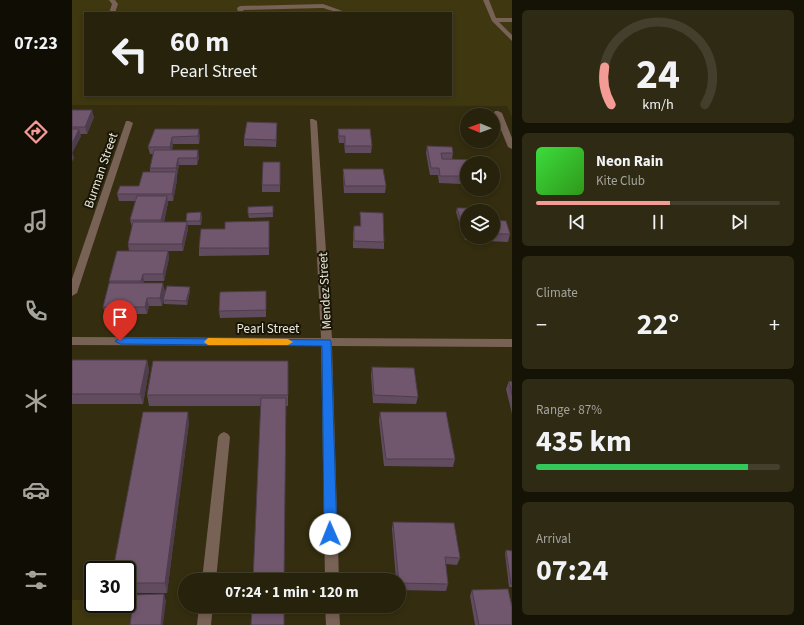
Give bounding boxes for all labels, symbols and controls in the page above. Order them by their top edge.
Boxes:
text: 60 m [170,22,229,62]
icon: left [104,28,156,80]
text: 07:23 [14,31,58,56]
text: 24 [636,44,680,104]
text: Pearl Street [170,59,257,84]
text: km/h [642,93,674,114]
north arrow [460,108,500,148]
map controls [460,108,500,244]
icon: directions [22,118,50,146]
street label: Burman Street [80,130,122,211]
text: Neon Rain [596,151,663,172]
button: sound [460,156,500,196]
text: Kite Club [596,172,645,190]
button: layers [460,204,500,244]
icon: music [22,207,50,235]
icon: previous [566,211,588,233]
icon: pause [647,211,669,233]
icon: next [728,211,750,233]
street label: Mendez Street [314,251,336,330]
text: Climate [536,284,578,302]
icon: phone [22,297,50,325]
pin [103,300,137,341]
text: 22° [637,303,679,346]
icon: arrive [109,306,131,328]
text: − [536,309,547,341]
text: + [769,309,780,341]
street label: Pearl Street [237,320,300,338]
icon: climate [22,387,50,415]
text: Range · 87% [536,401,602,419]
text: 435 km [536,420,632,463]
icon: car [22,476,50,504]
position arrow [309,513,351,555]
text: Arrival [536,530,571,548]
text: 07:24 [536,549,608,592]
speed limit sign: 30 [84,561,136,613]
icon: filters [22,566,50,594]
text: 07:24 · 1 min · 120 m [225,582,359,603]

